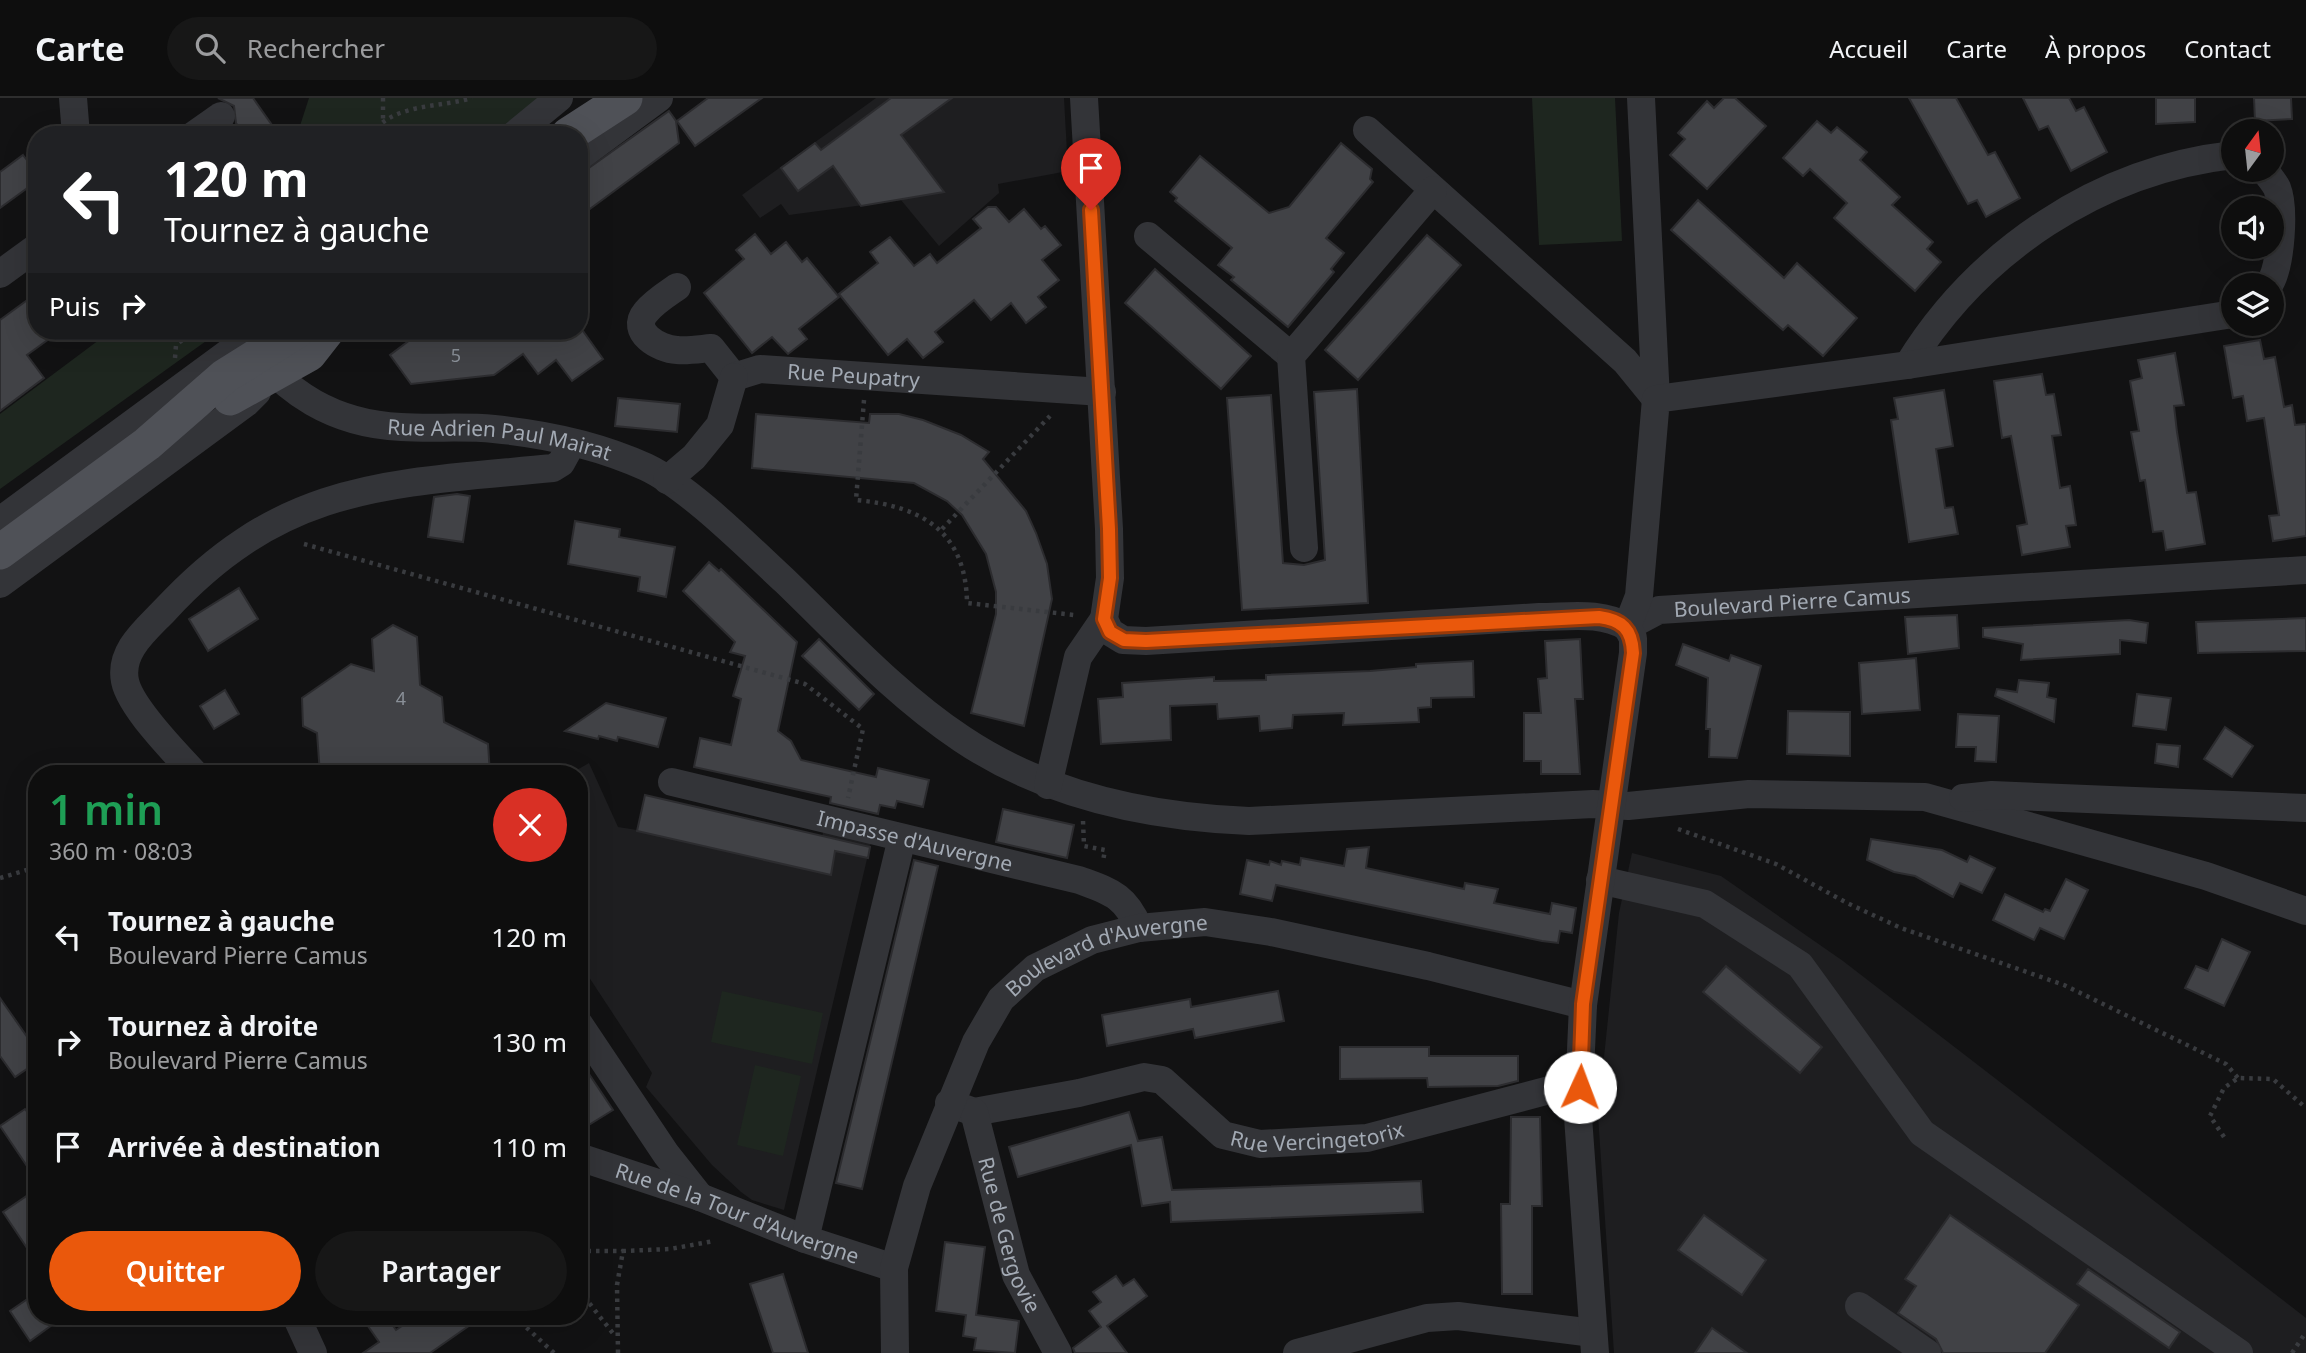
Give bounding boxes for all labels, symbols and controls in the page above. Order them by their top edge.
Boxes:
search box [167,17,657,80]
text: Carte [35,26,125,71]
icon: search [191,29,229,67]
text: Rechercher [247,30,385,66]
text: Accueil [1829,32,1908,65]
text: Carte [1946,32,2007,65]
text: À propos [2045,32,2146,65]
text: Contact [2184,32,2271,65]
north arrow [2221,119,2284,182]
map controls [2221,119,2284,336]
pin [1061,138,1121,210]
text: 120 m [164,145,309,211]
icon: arrive [1072,149,1110,187]
icon: left [49,154,140,245]
button: sound [2221,196,2284,259]
text: Tournez à gauche [164,208,430,251]
button: layers [2221,273,2284,336]
icon: right [114,287,152,325]
text: Puis [49,288,100,324]
house number: 5 [451,343,461,367]
street label: Rue Peupatry [786,357,921,394]
street label: Rue Adrien Paul Mairat [386,412,616,467]
street label: Boulevard Pierre Camus [1673,580,1911,623]
house number: 4 [396,686,406,710]
text: 1 min [49,780,163,837]
button: close [493,788,567,862]
street label: Impasse d'Auvergne [814,803,1016,878]
text: 360 m · 08:03 [49,835,193,867]
text: Tournez à gauche [108,903,335,939]
street label: Boulevard d'Auvergne [999,908,1209,1003]
icon: left [49,918,87,956]
text: 120 m [491,919,567,955]
text: Boulevard Pierre Camus [108,939,368,971]
text: Tournez à droite [108,1008,318,1044]
icon: right [49,1023,87,1061]
text: 130 m [491,1024,567,1060]
text: Boulevard Pierre Camus [108,1044,368,1076]
position arrow [1543,1050,1617,1124]
street label: Rue Vercingetorix [1228,1115,1407,1158]
icon: arrive [49,1128,87,1166]
text: Arrivée à destination [108,1129,381,1165]
text: 110 m [491,1129,567,1165]
street label: Rue de Gergovie [972,1154,1048,1318]
street label: Rue de la Tour d'Auvergne [612,1156,863,1270]
button: Quitter [49,1231,301,1311]
button: Partager [315,1231,567,1311]

